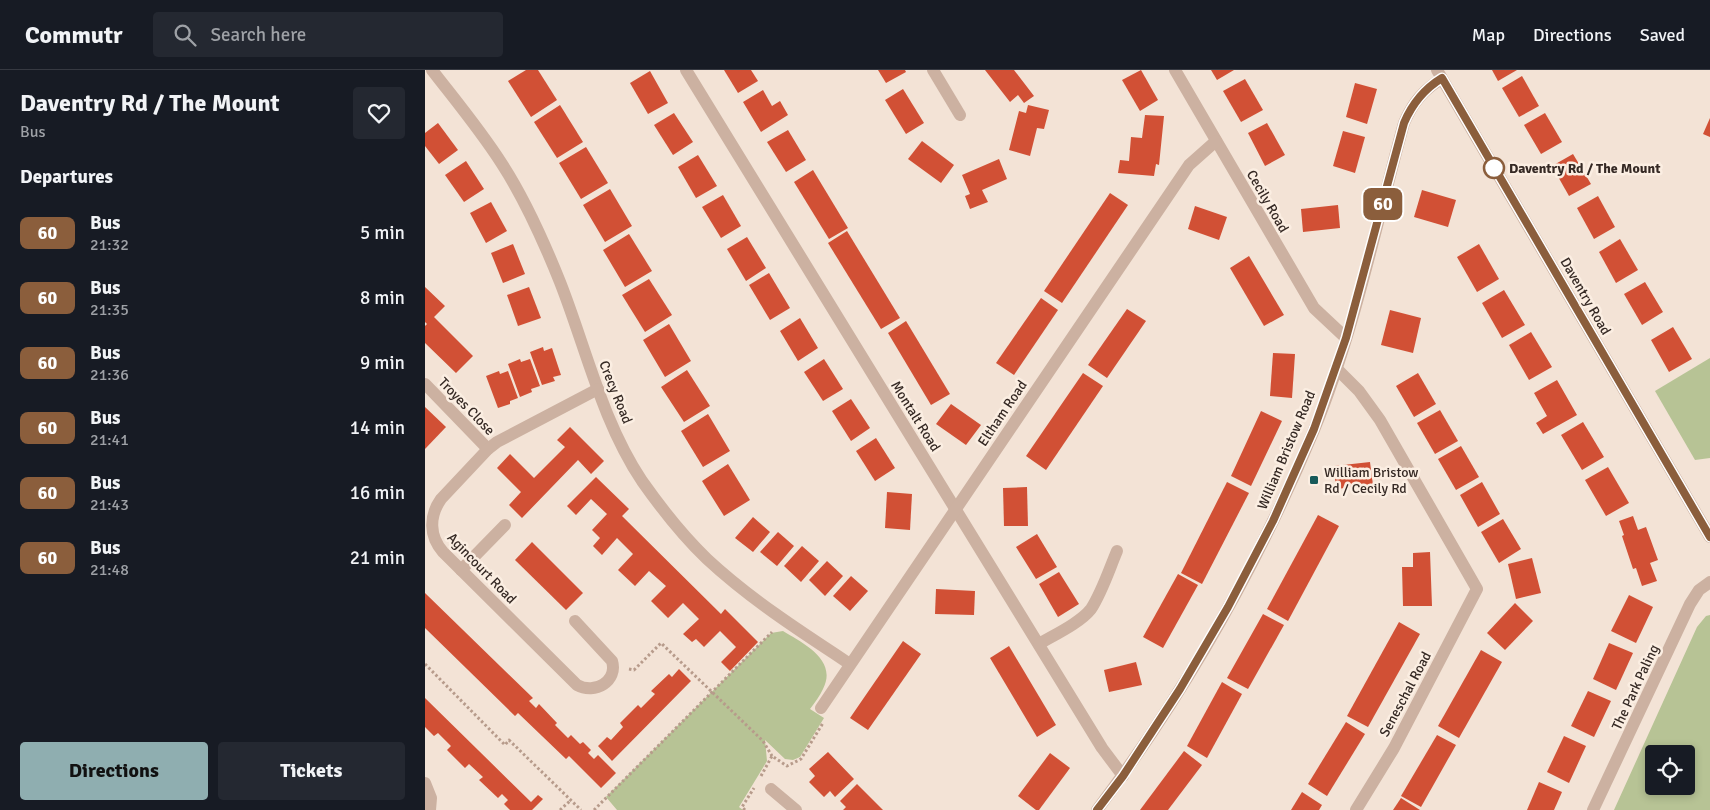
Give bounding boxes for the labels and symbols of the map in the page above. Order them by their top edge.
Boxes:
marker: Daventry Rd / The Mount [1483,157,1505,179]
place label: Daventry Rd / The Mount [1509,160,1661,177]
street label: Cecily Road [1243,167,1292,236]
line badge: 60 [1361,188,1405,220]
street label: Daventry Road [1557,254,1615,338]
street label: Crecy Road [595,358,636,426]
street label: Troyes Close [435,374,498,439]
street label: Eltham Road [974,377,1031,449]
street label: Montalt Road [887,378,944,455]
street label: William Bristow Road [1254,388,1319,512]
place label: William Bristow Rd / Cecily Rd [1324,464,1418,497]
marker: William Bristow Rd / Cecily Rd [1308,474,1320,486]
street label: Agincourt Road [444,529,520,607]
street label: The Park Paling [1608,642,1663,733]
street label: Seneschal Road [1376,649,1435,740]

